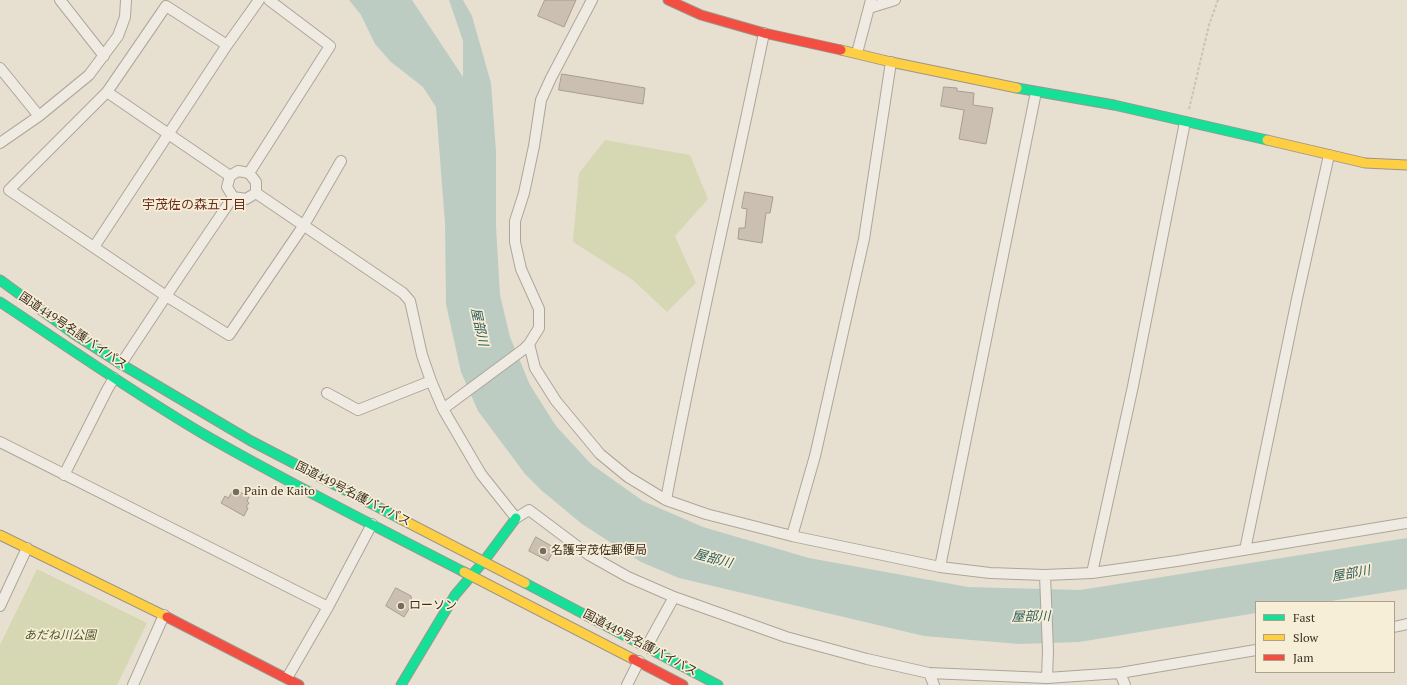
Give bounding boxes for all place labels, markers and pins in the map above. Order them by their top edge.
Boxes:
place label: Pain de Kaito [244,485,315,499]
marker: Pain de Kaito [231,487,241,497]
place label: 名護宇茂佐郵便局 [551,544,647,558]
marker: 名護宇茂佐郵便局 [538,546,548,556]
place label: ローソン [409,599,457,613]
marker: ローソン [396,601,406,611]

